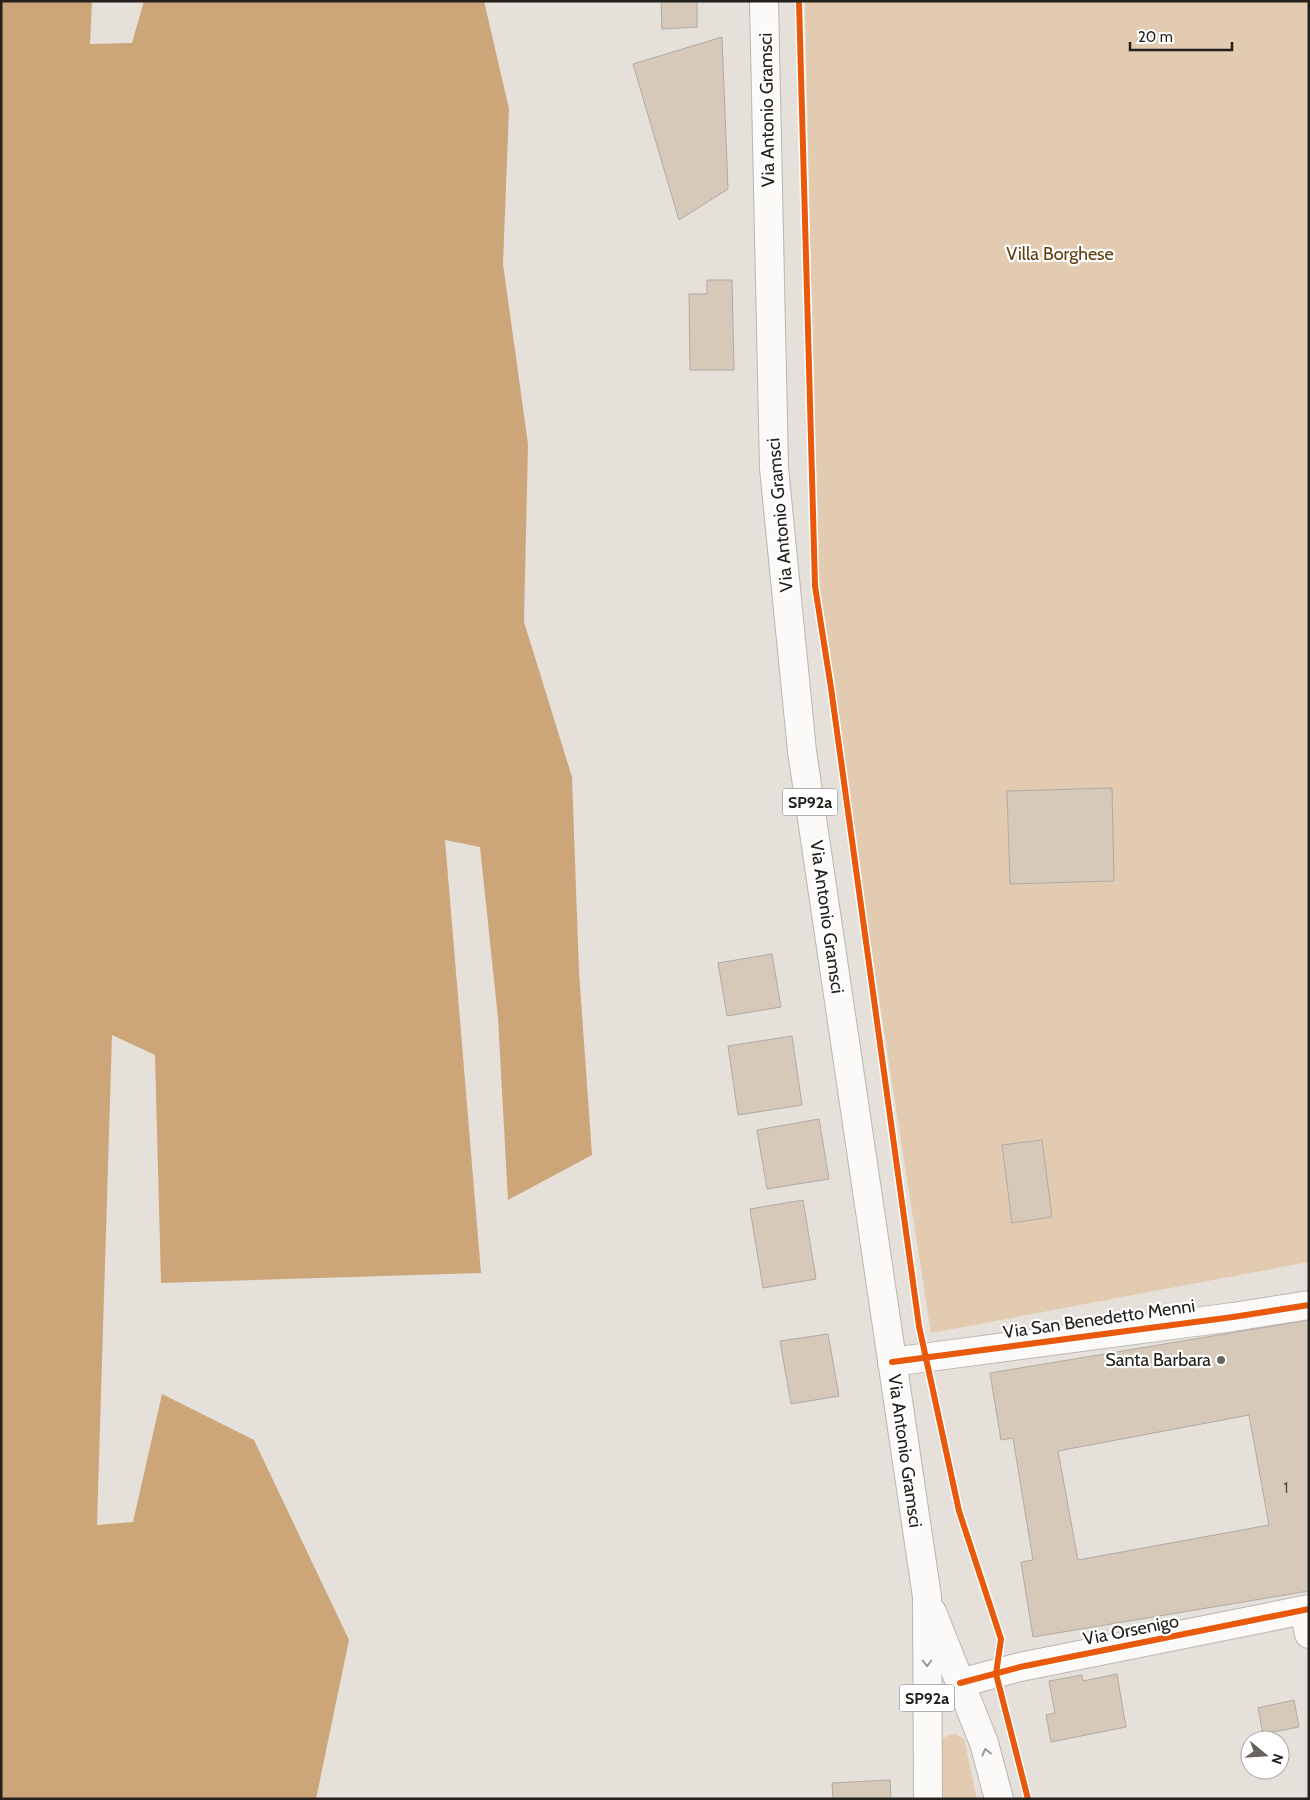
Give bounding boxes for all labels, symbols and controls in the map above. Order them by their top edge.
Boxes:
scale bar [1130,20,1232,52]
text: 20 m [1138,28,1173,46]
street label: Via Antonio Gramsci [755,33,779,187]
park label: Villa Borghese [1006,243,1114,265]
street label: Via Antonio Gramsci [762,437,798,593]
road number: SP92a [782,789,838,816]
street label: Via Antonio Gramsci [805,839,849,995]
street label: Via San Benedetto Menni [1002,1295,1196,1343]
place label: Santa Barbara [1105,1349,1211,1371]
marker: Santa Barbara [1215,1354,1227,1366]
street label: Via Antonio Gramsci [883,1373,927,1529]
house number: 1 [1284,1479,1288,1497]
street label: Via Orsenigo [1081,1610,1181,1650]
one-way arrow [922,1660,932,1668]
road number: SP92a [900,1685,954,1712]
north arrow [1240,1730,1290,1780]
one-way arrow [982,1748,992,1756]
text: N [1267,1752,1287,1767]

